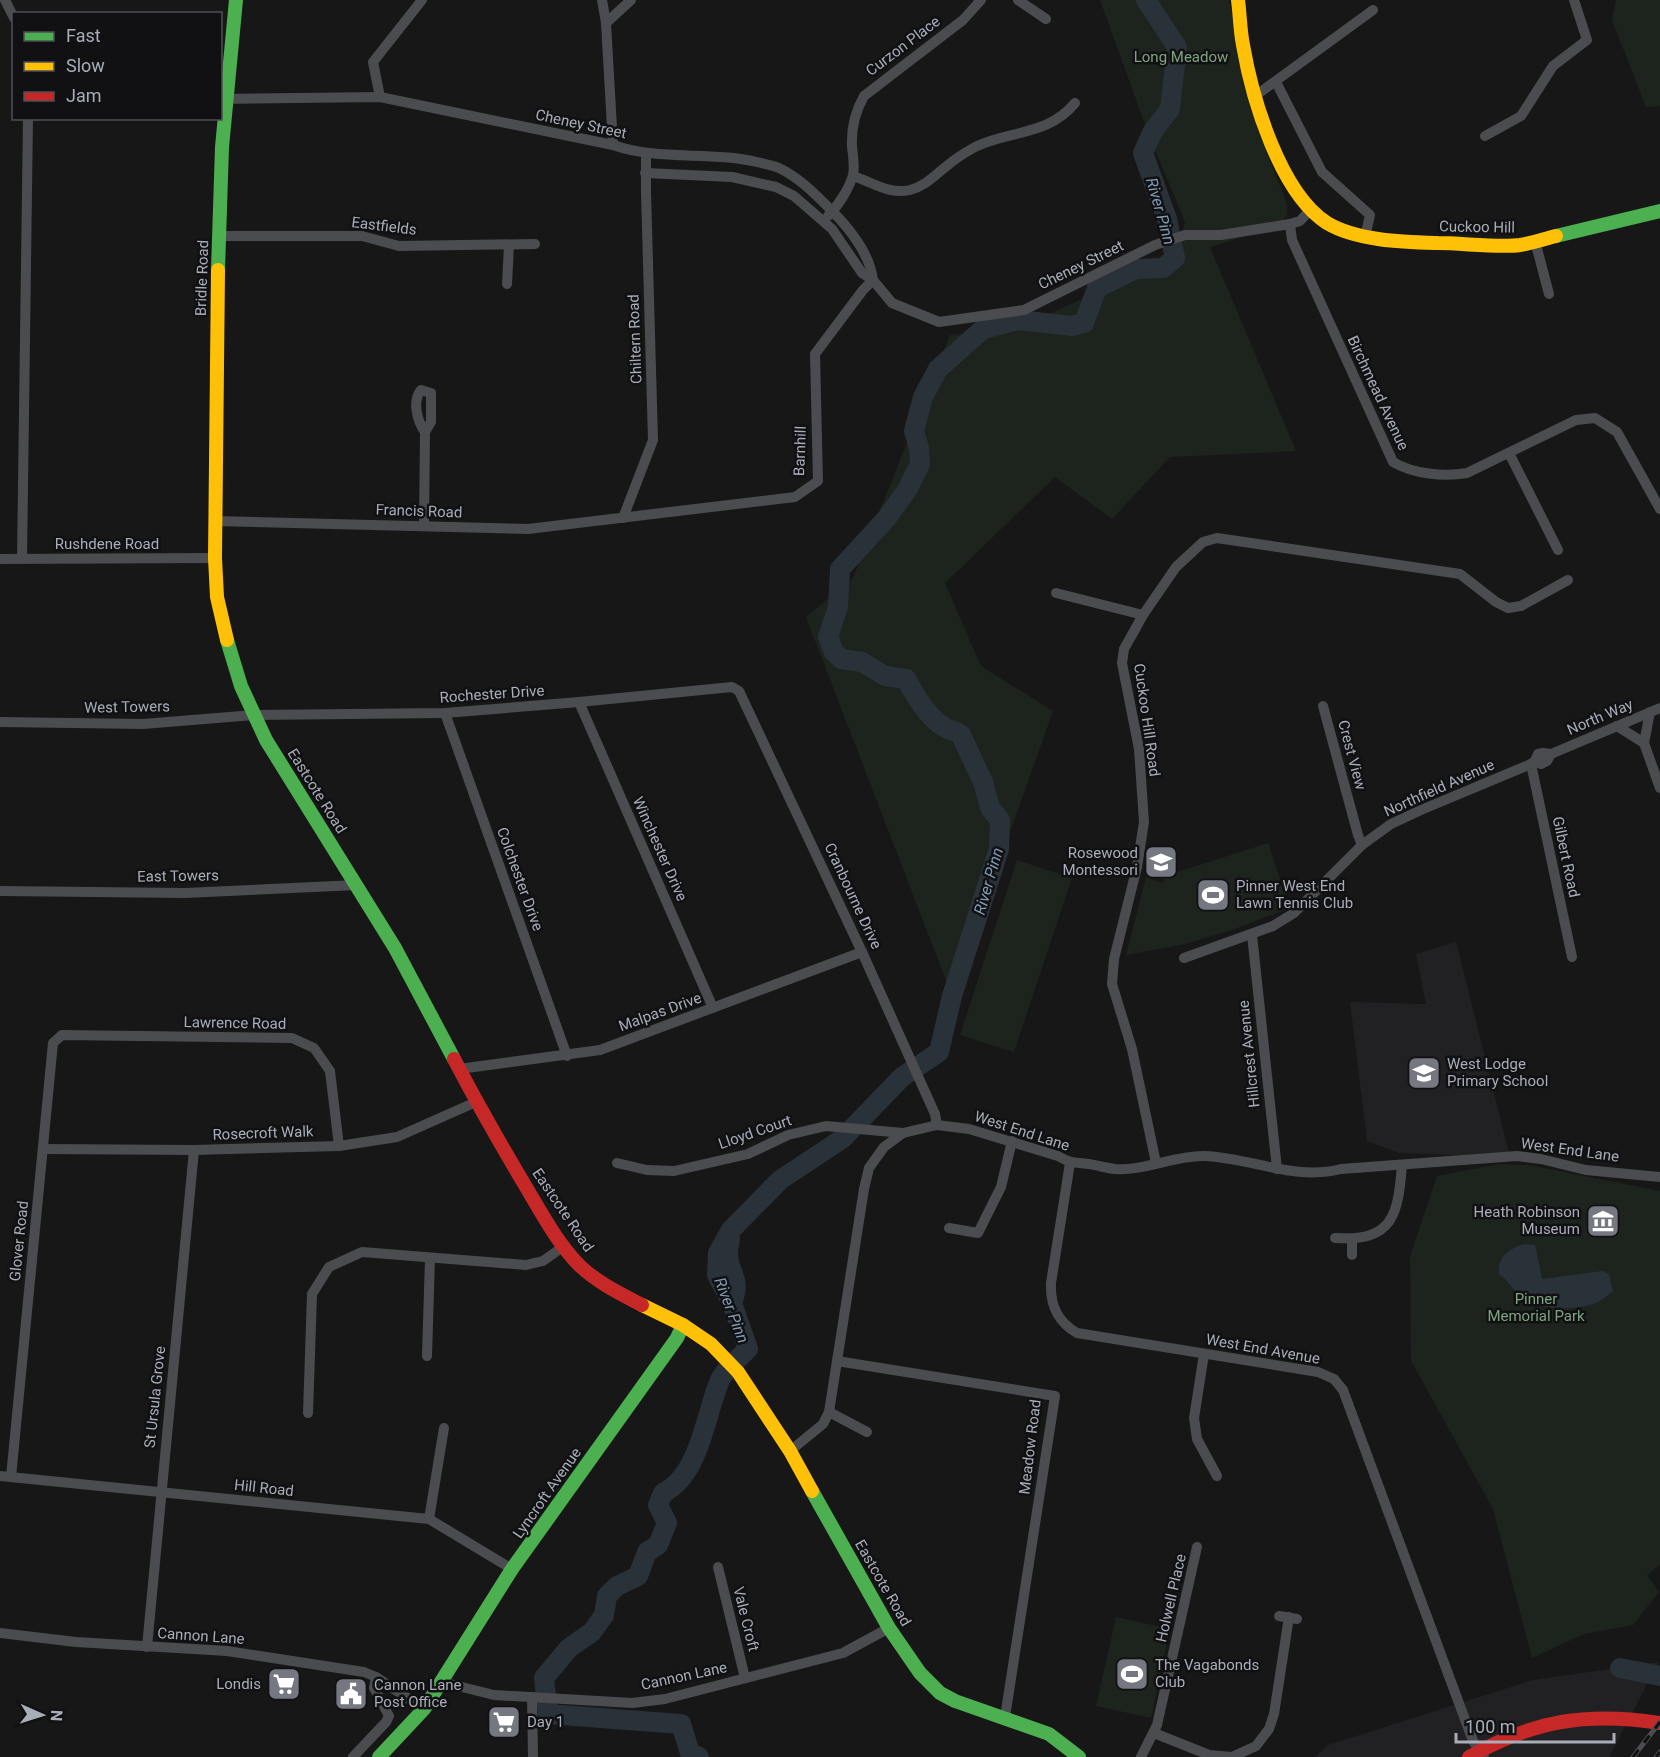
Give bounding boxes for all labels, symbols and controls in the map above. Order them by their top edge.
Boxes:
legend [12,12,222,120]
street label: Curzon Place [862,12,944,80]
text: Fast [66,25,101,46]
park label: Long Meadow [1134,48,1228,66]
text: Slow [66,55,105,76]
text: Jam [66,85,102,106]
street label: Cheney Street [534,106,628,142]
water label: River Pinn [1142,175,1179,247]
street label: Eastfields [350,213,418,239]
street label: Cuckoo Hill [1439,217,1515,237]
street label: Cheney Street [1035,237,1127,293]
street label: Bridle Road [192,240,212,316]
street label: Chiltern Road [624,294,646,384]
street label: Birchmead Avenue [1344,333,1412,453]
street label: Barnhill [790,426,810,476]
street label: Francis Road [375,500,463,522]
street label: Rushdene Road [55,535,159,553]
street label: Cuckoo Hill Road [1130,662,1164,778]
street label: Rochester Drive [439,681,545,707]
street label: North Way [1564,695,1636,739]
street label: West Towers [84,697,170,717]
street label: Crest View [1334,718,1370,792]
street label: Eastcote Road [284,745,350,837]
street label: Northfield Avenue [1381,756,1497,820]
street label: Winchester Drive [629,794,691,904]
street label: Gilbert Road [1549,815,1583,899]
street label: Colchester Drive [493,825,547,933]
street label: Cranbourne Drive [821,840,885,952]
place label: Rosewood Montessori [1062,844,1138,879]
school or university icon: Rosewood Montessori [1143,844,1179,880]
water label: River Pinn [970,845,1007,917]
street label: East Towers [137,866,219,886]
sports icon: Pinner West End Lawn Tennis Club [1195,877,1231,913]
place label: Pinner West End Lawn Tennis Club [1236,877,1353,912]
street label: Malpas Drive [616,989,704,1035]
street label: Hillcrest Avenue [1234,999,1264,1109]
street label: Lawrence Road [184,1013,286,1033]
school or university icon: West Lodge Primary School [1406,1055,1442,1091]
place label: West Lodge Primary School [1447,1055,1548,1090]
street label: West End Lane [972,1107,1072,1155]
street label: Lloyd Court [716,1111,794,1153]
street label: Rosecroft Walk [212,1122,314,1144]
street label: West End Lane [1520,1134,1620,1166]
street label: Eastcote Road [528,1165,598,1255]
street label: Glover Road [6,1200,32,1282]
place label: Heath Robinson Museum [1474,1203,1580,1238]
museum icon: Heath Robinson Museum [1585,1203,1621,1239]
water label: River Pinn [710,1275,753,1346]
park label: Pinner Memorial Park [1487,1290,1585,1325]
street label: West End Avenue [1205,1330,1321,1368]
street label: St Ursula Grove [141,1345,169,1449]
street label: Meadow Road [1015,1398,1045,1496]
street label: Lyncroft Avenue [509,1444,585,1542]
street label: Hill Road [233,1476,295,1500]
street label: Eastcote Road [851,1537,915,1629]
street label: Holwell Place [1152,1552,1190,1644]
street label: Vale Croft [729,1585,763,1653]
street label: Cannon Lane [157,1624,245,1648]
sports icon: The Vagabonds Club [1114,1656,1150,1692]
place label: The Vagabonds Club [1155,1656,1259,1691]
street label: Cannon Lane [639,1658,729,1694]
supermarket icon: Londis [266,1666,302,1702]
place label: Londis [216,1675,261,1693]
public building icon: Cannon Lane Post Office [333,1676,369,1712]
place label: Cannon Lane Post Office [374,1676,462,1711]
north arrow [12,1685,72,1745]
supermarket icon: Day 1 [486,1704,522,1740]
scale bar [1456,1706,1614,1744]
text: N [47,1710,66,1722]
place label: Day 1 [527,1713,564,1731]
text: 100 m [1465,1716,1516,1737]

